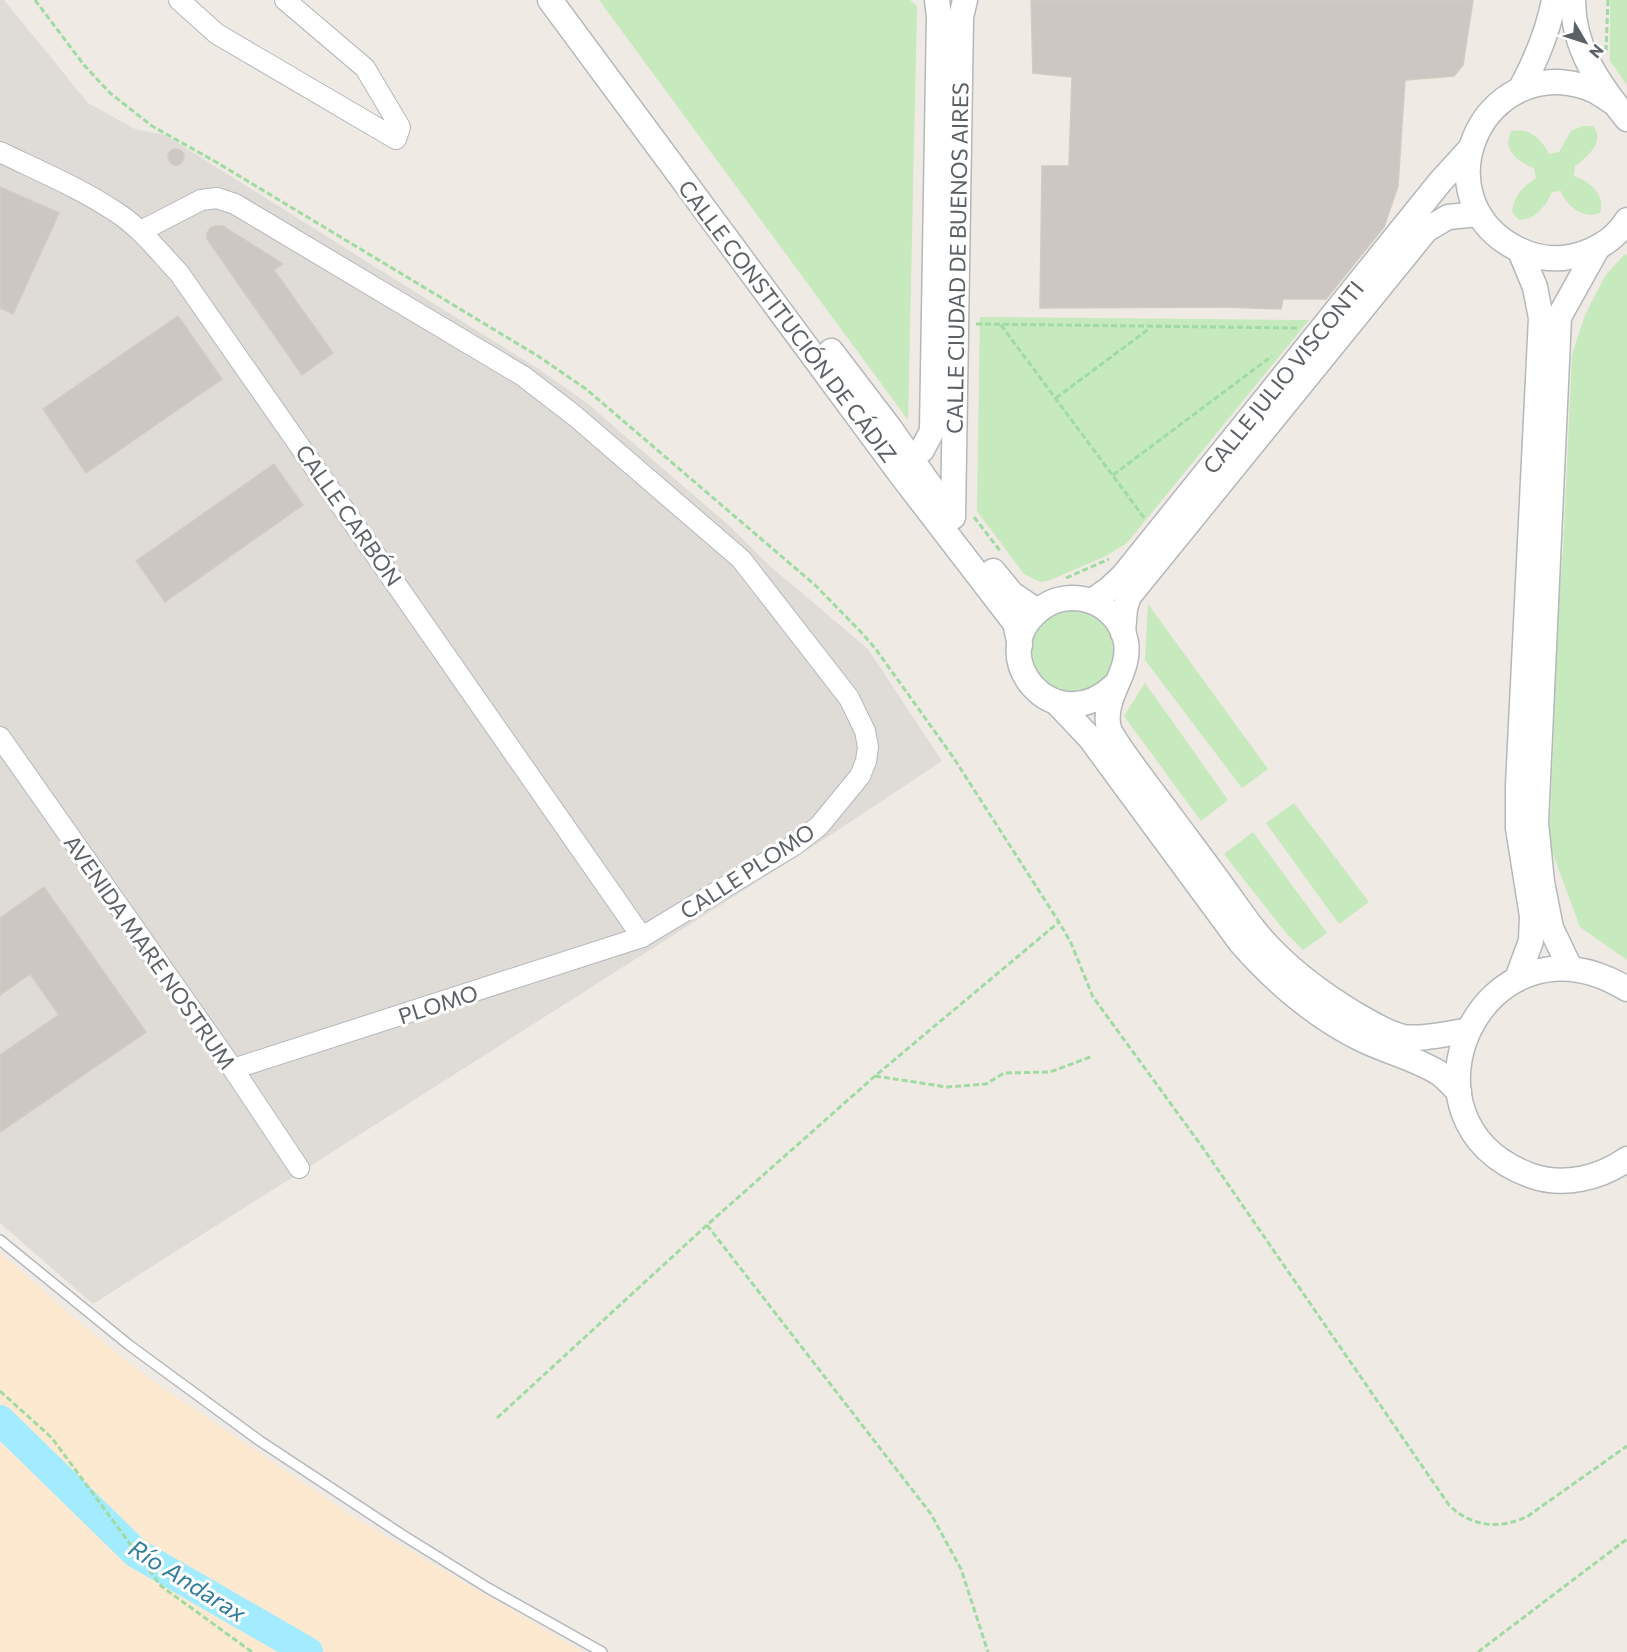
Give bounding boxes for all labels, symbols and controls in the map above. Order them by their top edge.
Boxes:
north arrow [1555,12,1615,72]
text: N [1586,41,1608,62]
street label: CALLE CIUDAD DE BUENOS AIRES [940,82,974,434]
street label: CALLE CONSTITUCIÓN DE CÁDIZ [673,175,903,467]
street label: CALLE JULIO VISCONTI [1197,275,1369,479]
street label: CALLE CARBÓN [290,439,408,591]
street label: CALLE PLOMO [675,817,819,925]
street label: AVENIDA MARE NOSTRUM [59,830,241,1074]
street label: PLOMO [395,978,481,1030]
water label: Río Andarax [124,1533,252,1628]

